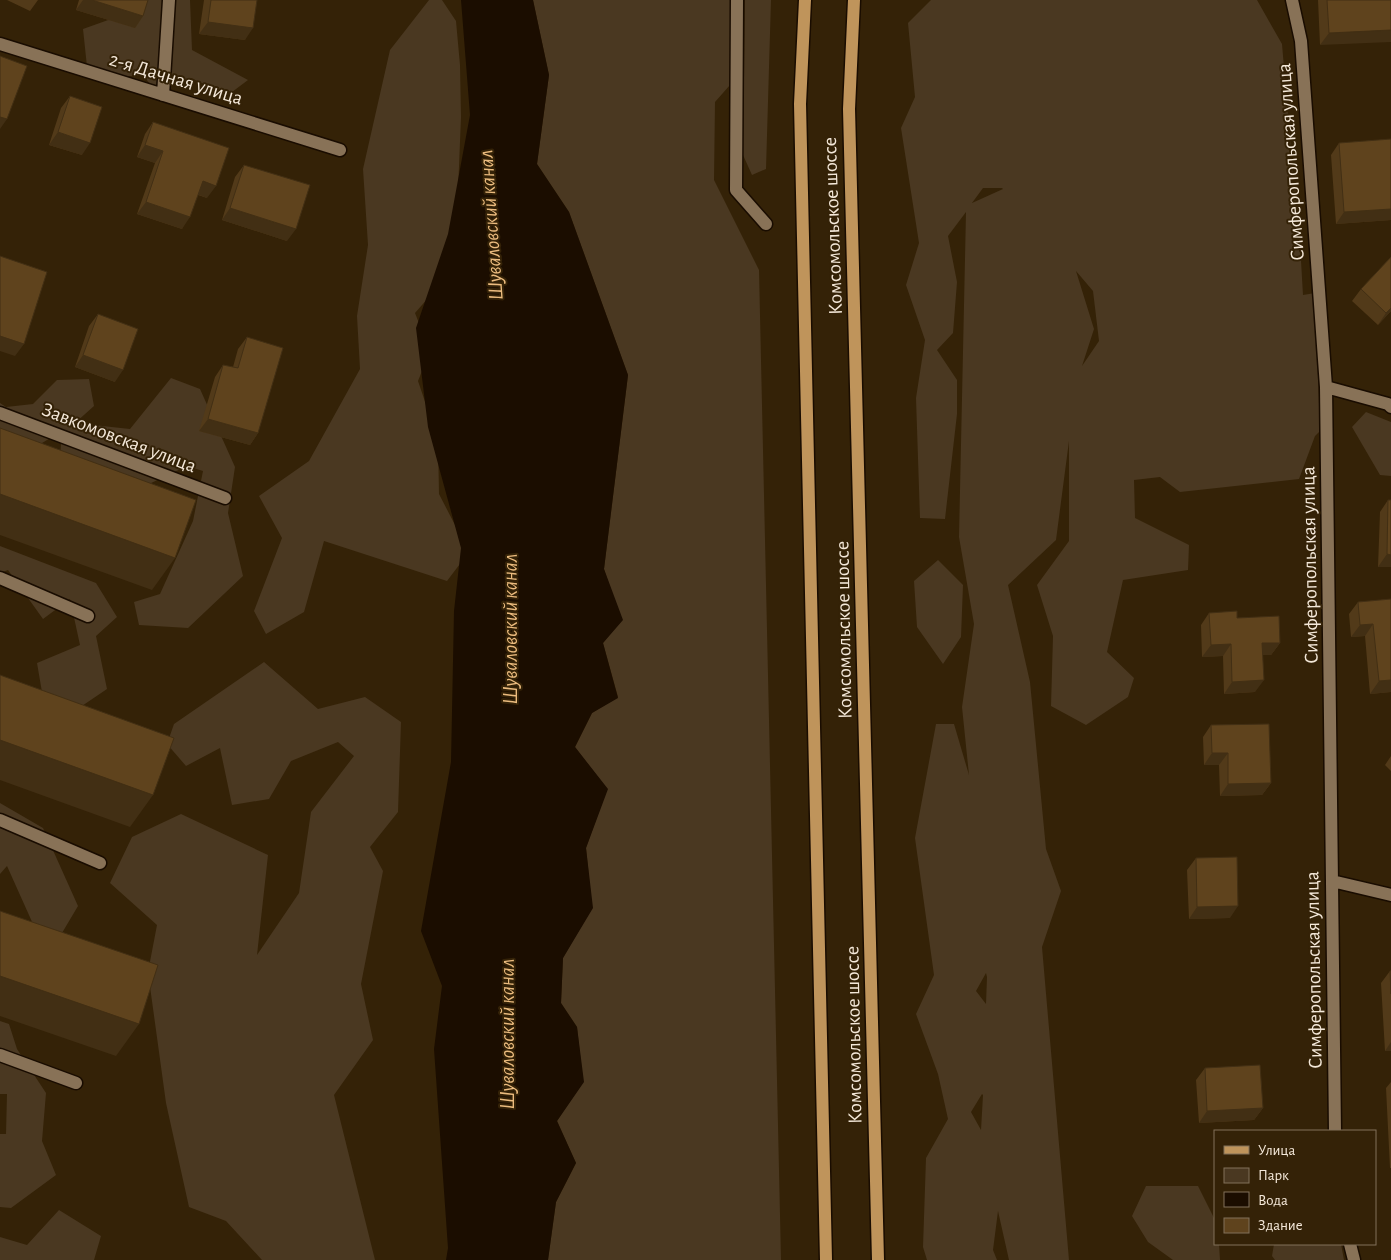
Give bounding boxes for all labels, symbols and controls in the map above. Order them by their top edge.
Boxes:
street label: 2-я Дачная улица [107,49,245,109]
street label: Симферопольская улица [1274,63,1308,261]
street label: Комсомольское шоссе [820,137,846,315]
water label: Шуваловский канал [475,149,507,301]
street label: Завкомовская улица [39,399,199,477]
street label: Симферопольская улица [1298,466,1322,664]
street label: Комсомольское шоссе [832,541,856,719]
water label: Шуваловский канал [500,554,521,704]
street label: Симферопольская улица [1302,871,1326,1069]
street label: Комсомольское шоссе [842,946,866,1124]
water label: Шуваловский канал [497,959,518,1109]
legend [1214,1130,1376,1245]
text: Улица [1258,1143,1295,1158]
text: Парк [1258,1168,1289,1183]
text: Вода [1258,1193,1288,1208]
text: Здание [1258,1218,1303,1233]

